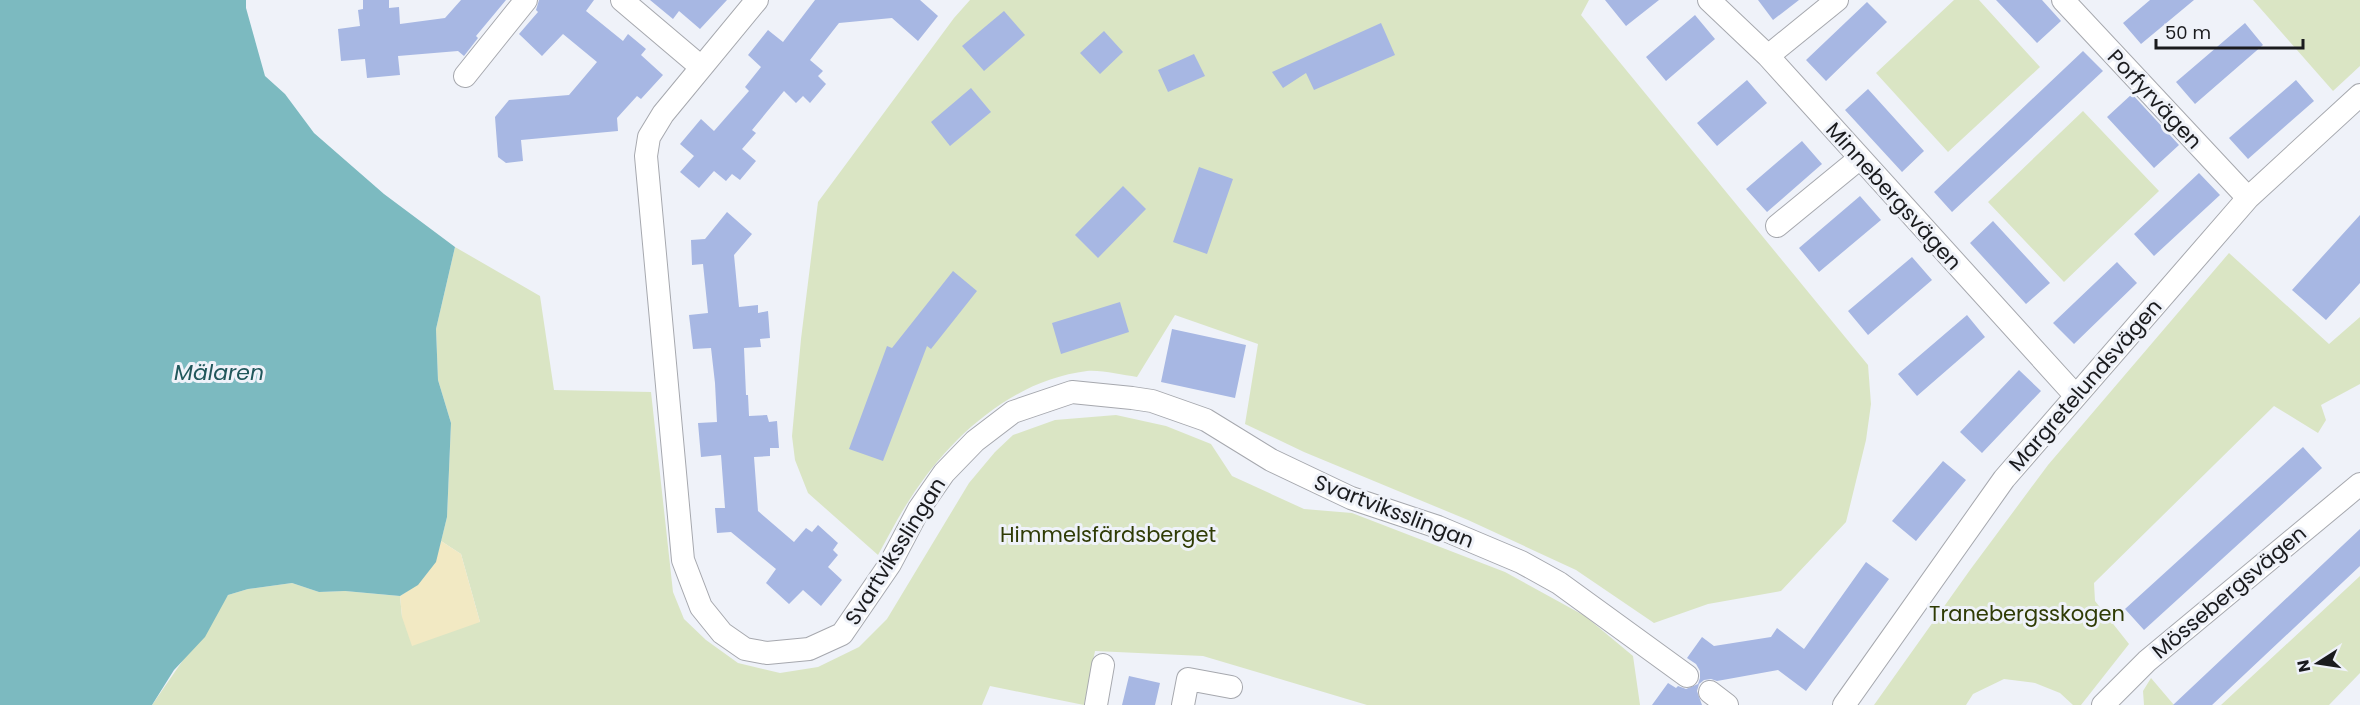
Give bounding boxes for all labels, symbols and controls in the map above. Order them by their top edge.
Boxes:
scale bar [2156,12,2303,50]
text: 50 m [2165,20,2211,45]
street label: Porfyrvägen [2101,43,2209,155]
street label: Minnebergsvägen [1820,116,1968,276]
street label: Margretelundsvägen [2002,293,2168,477]
water label: Mälaren [174,357,264,388]
street label: Svartviksslingan [1310,467,1478,555]
street label: Svartviksslingan [838,472,952,630]
street label: Mössebergsvägen [2146,519,2312,665]
park label: Himmelsfärdsberget [1000,520,1216,549]
park label: Tranebergsskogen [1929,599,2125,628]
north arrow [2288,633,2348,693]
text: N [2291,658,2316,674]

